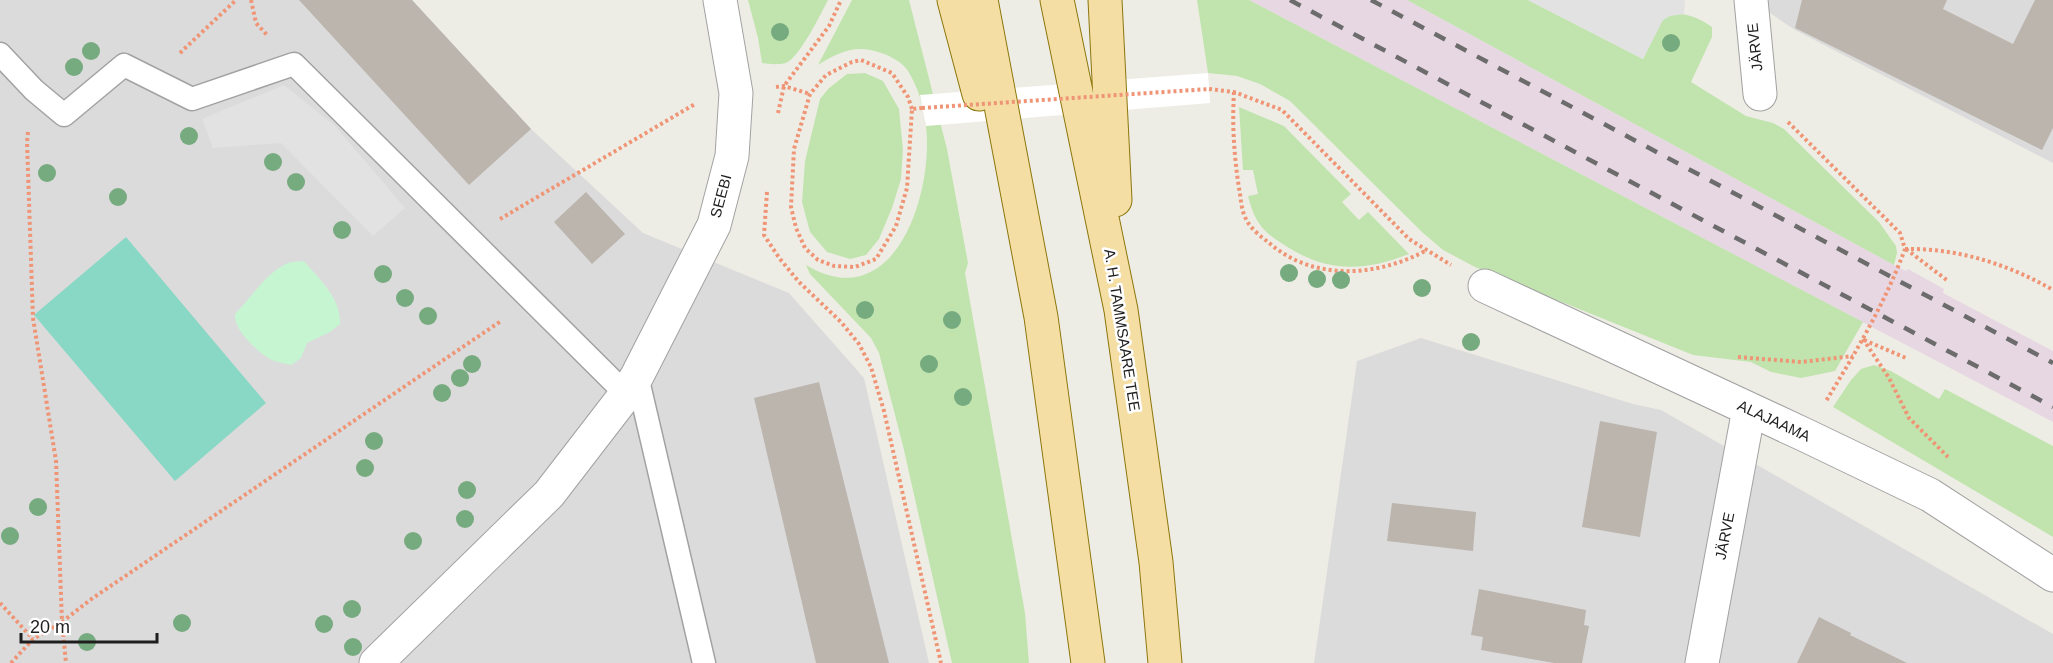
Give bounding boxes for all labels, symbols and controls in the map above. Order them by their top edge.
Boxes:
street label: JÄRVE [1744,22,1765,72]
street label: SEEBI [707,172,734,219]
street label: A. H. TAMMSAARE TEE [1101,248,1144,412]
street label: ALAJAAMA [1735,396,1813,445]
street label: JÄRVE [1712,511,1737,561]
scale bar [21,606,158,644]
text: 20 m [30,617,70,637]

